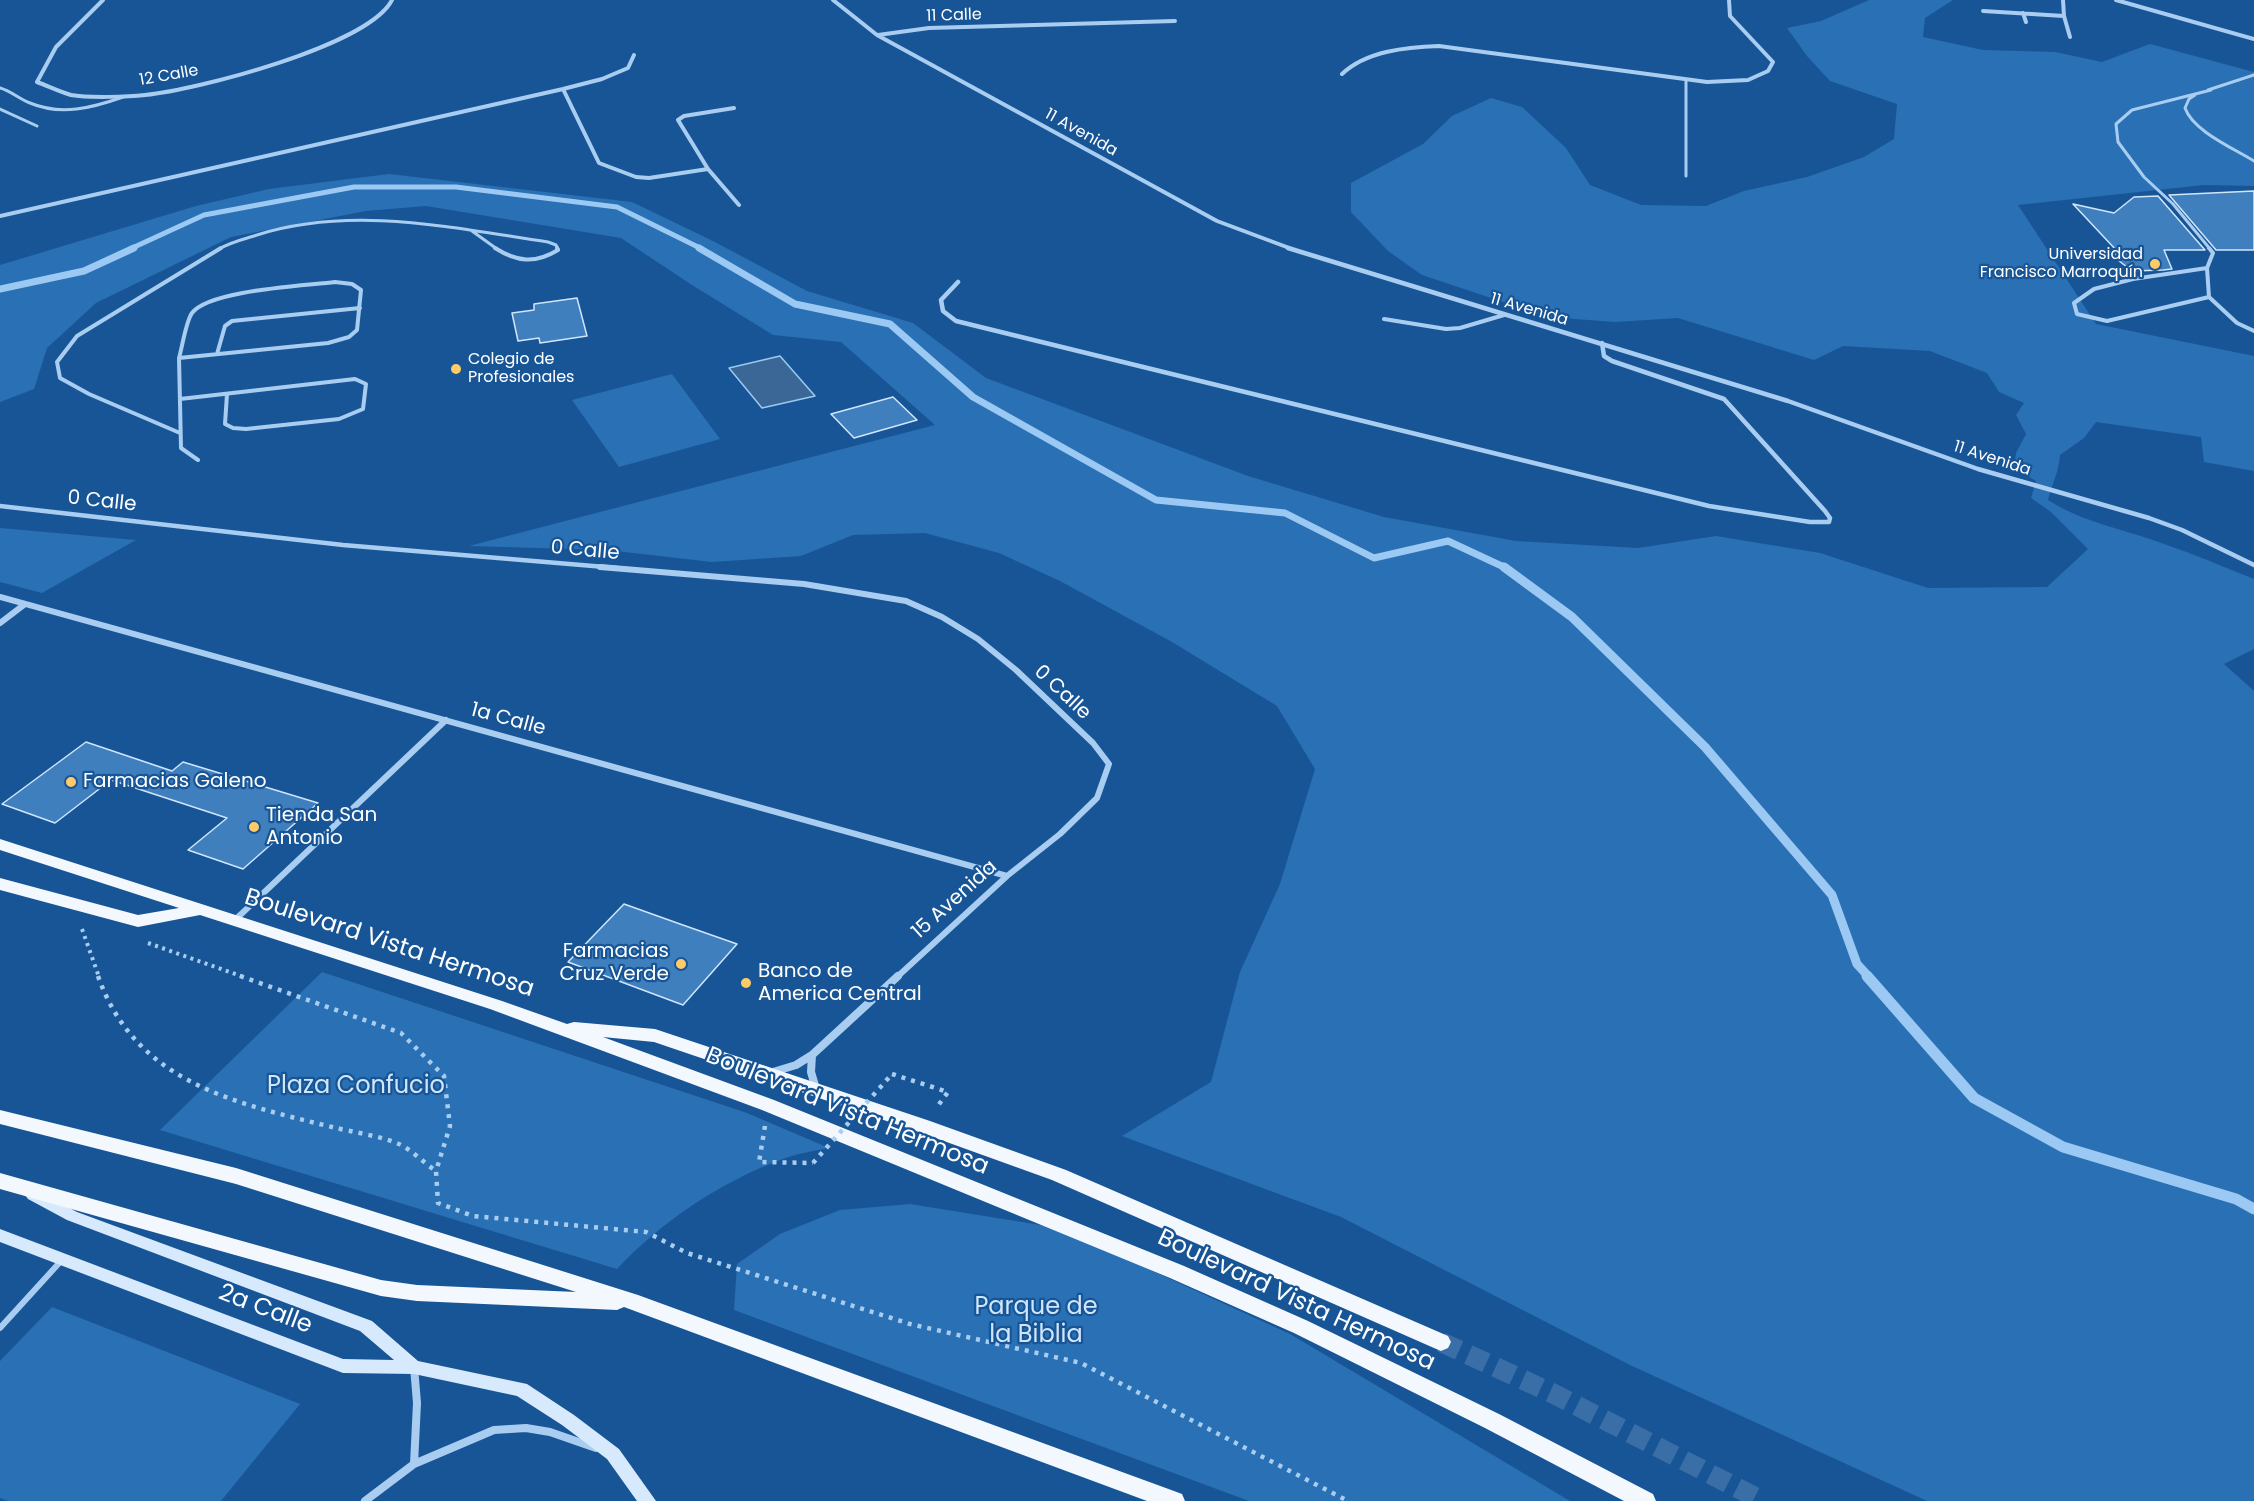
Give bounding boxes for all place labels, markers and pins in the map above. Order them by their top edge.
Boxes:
place label: Universidad Francisco Marroquín [1980,245,2143,283]
marker: Universidad Francisco Marroquín [2148,257,2162,271]
place label: Colegio de Profesionales [468,350,574,388]
marker: Colegio de Profesionales [449,362,463,376]
place label: Farmacias Galeno [83,770,267,794]
marker: Farmacias Galeno [64,775,78,789]
place label: Tienda San Antonio [266,804,377,851]
marker: Tienda San Antonio [247,820,261,834]
place label: Farmacias Cruz Verde [560,940,669,987]
marker: Farmacias Cruz Verde [674,957,688,971]
place label: Banco de America Central [758,960,922,1007]
marker: Banco de America Central [739,976,753,990]

